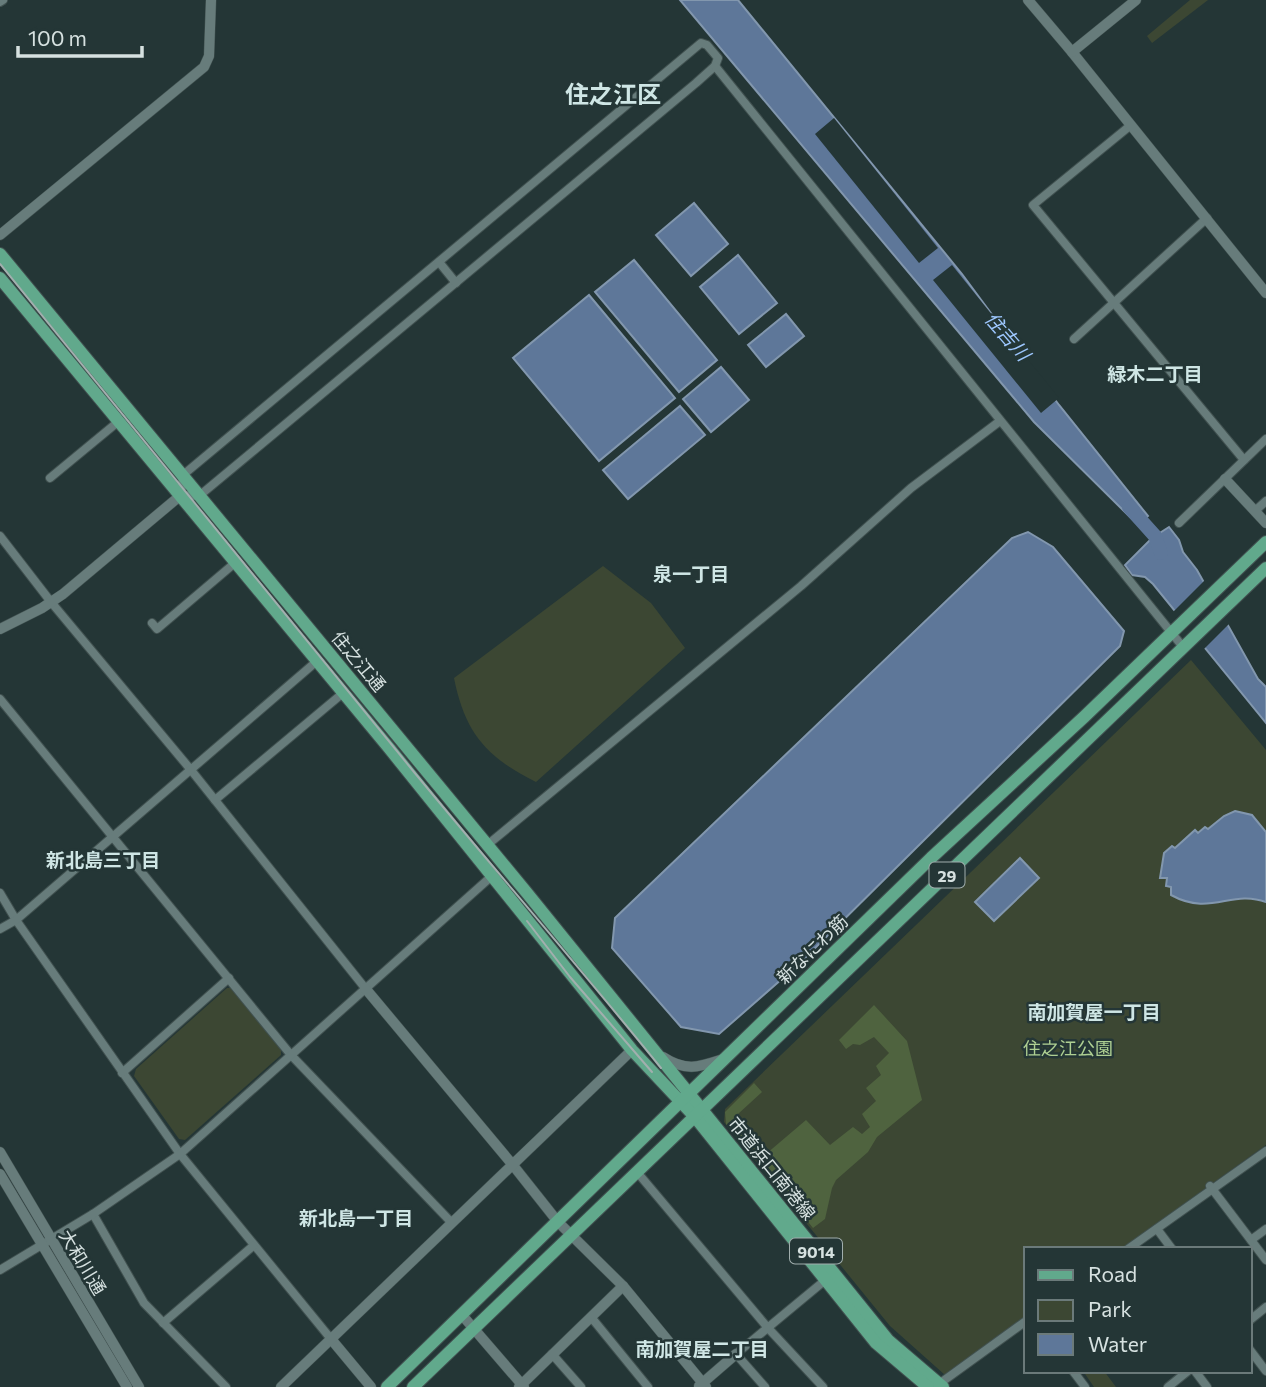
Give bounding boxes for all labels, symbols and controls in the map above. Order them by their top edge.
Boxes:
scale bar [18,14,142,58]
text: 100 m [28,25,87,50]
district label: 住之江区 [565,79,661,108]
water label: 住吉川 [981,307,1037,367]
district label: 緑木二丁目 [1107,362,1203,385]
district label: 泉一丁目 [653,562,729,585]
street label: 住之江通 [327,626,391,696]
district label: 新北島三丁目 [46,848,160,871]
road number: 29 [930,862,964,888]
street label: 新なにわ筋 [772,910,852,988]
district label: 南加賀屋一丁目 [1027,1000,1161,1023]
park label: 住之江公園 [1023,1037,1113,1059]
street label: 市道浜口南港線 [724,1112,820,1224]
district label: 新北島一丁目 [299,1206,413,1229]
street label: 大和川通 [55,1225,111,1299]
road number: 9014 [790,1238,842,1264]
legend [1024,1247,1252,1373]
text: Road [1088,1261,1137,1286]
text: Park [1088,1296,1132,1321]
text: Water [1088,1331,1147,1356]
district label: 南加賀屋二丁目 [635,1337,769,1360]

